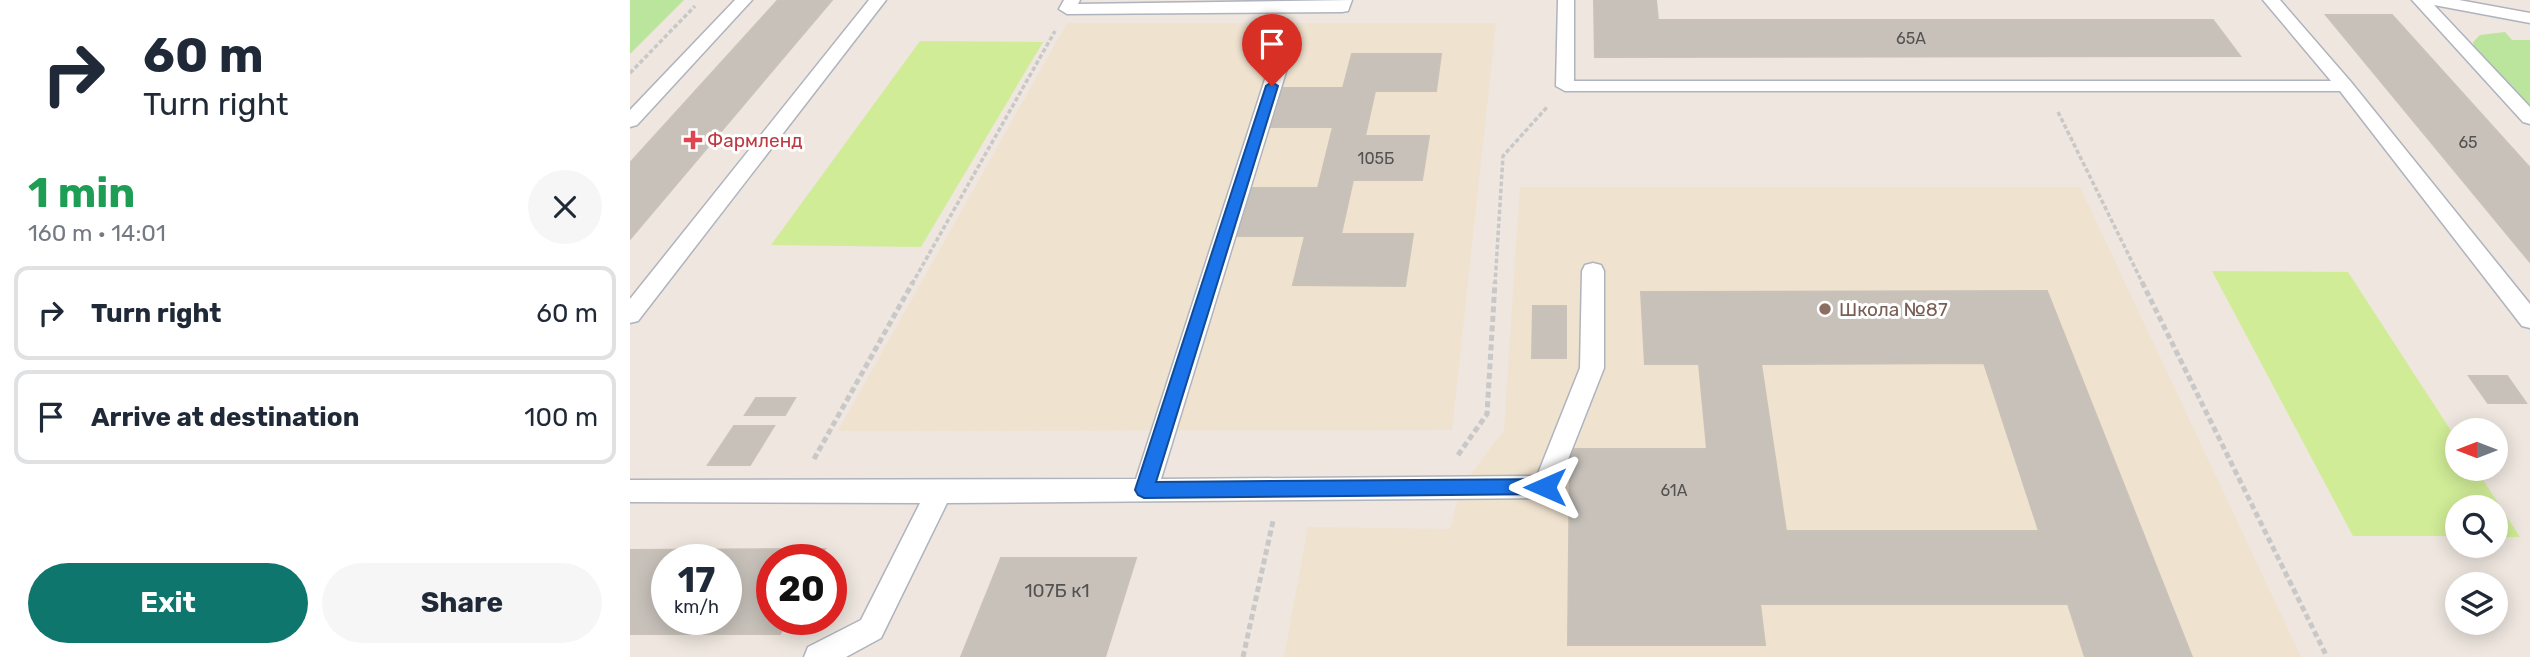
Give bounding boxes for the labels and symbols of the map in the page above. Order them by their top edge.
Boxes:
pin [1242,14,1302,86]
house number: 65А [1896,29,1926,48]
place label: Фармленд [707,129,803,152]
marker: Фармленд [685,132,701,148]
house number: 65 [2458,133,2478,152]
house number: 105Б [1358,149,1394,168]
place label: Школа №87 [1839,298,1948,321]
marker: Школа №87 [1817,301,1833,317]
north arrow [2445,418,2508,481]
position arrow [1508,450,1582,524]
house number: 61А [1661,481,1688,500]
speed limit sign: 20 [756,544,847,635]
house number: 107Б к1 [1024,579,1090,602]

